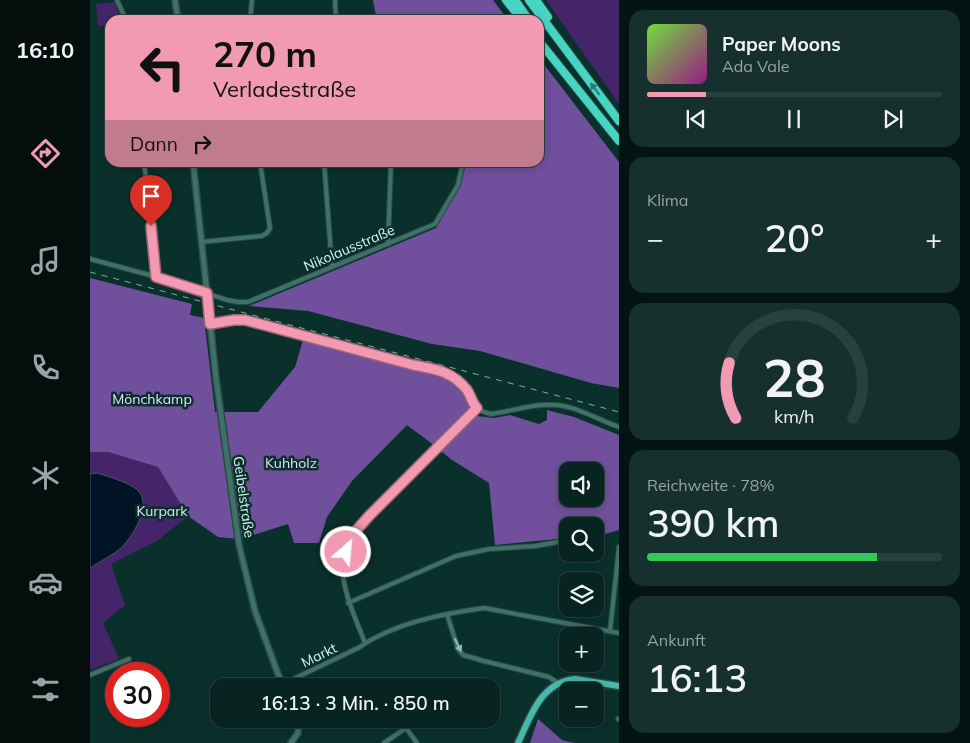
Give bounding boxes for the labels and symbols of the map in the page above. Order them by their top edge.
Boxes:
one-way arrow [590,83,601,96]
pin [130,175,172,226]
street label: Nikolausstraße [301,221,397,275]
park label: Mönchkamp [112,390,192,408]
park label: Kuhholz [265,454,317,472]
street label: Geibelstraße [229,455,259,539]
park label: Kurpark [137,502,188,520]
position arrow [319,525,371,577]
one-way arrow [454,638,462,652]
street label: Markt [298,639,340,671]
speed limit sign: 30 [105,662,170,727]

